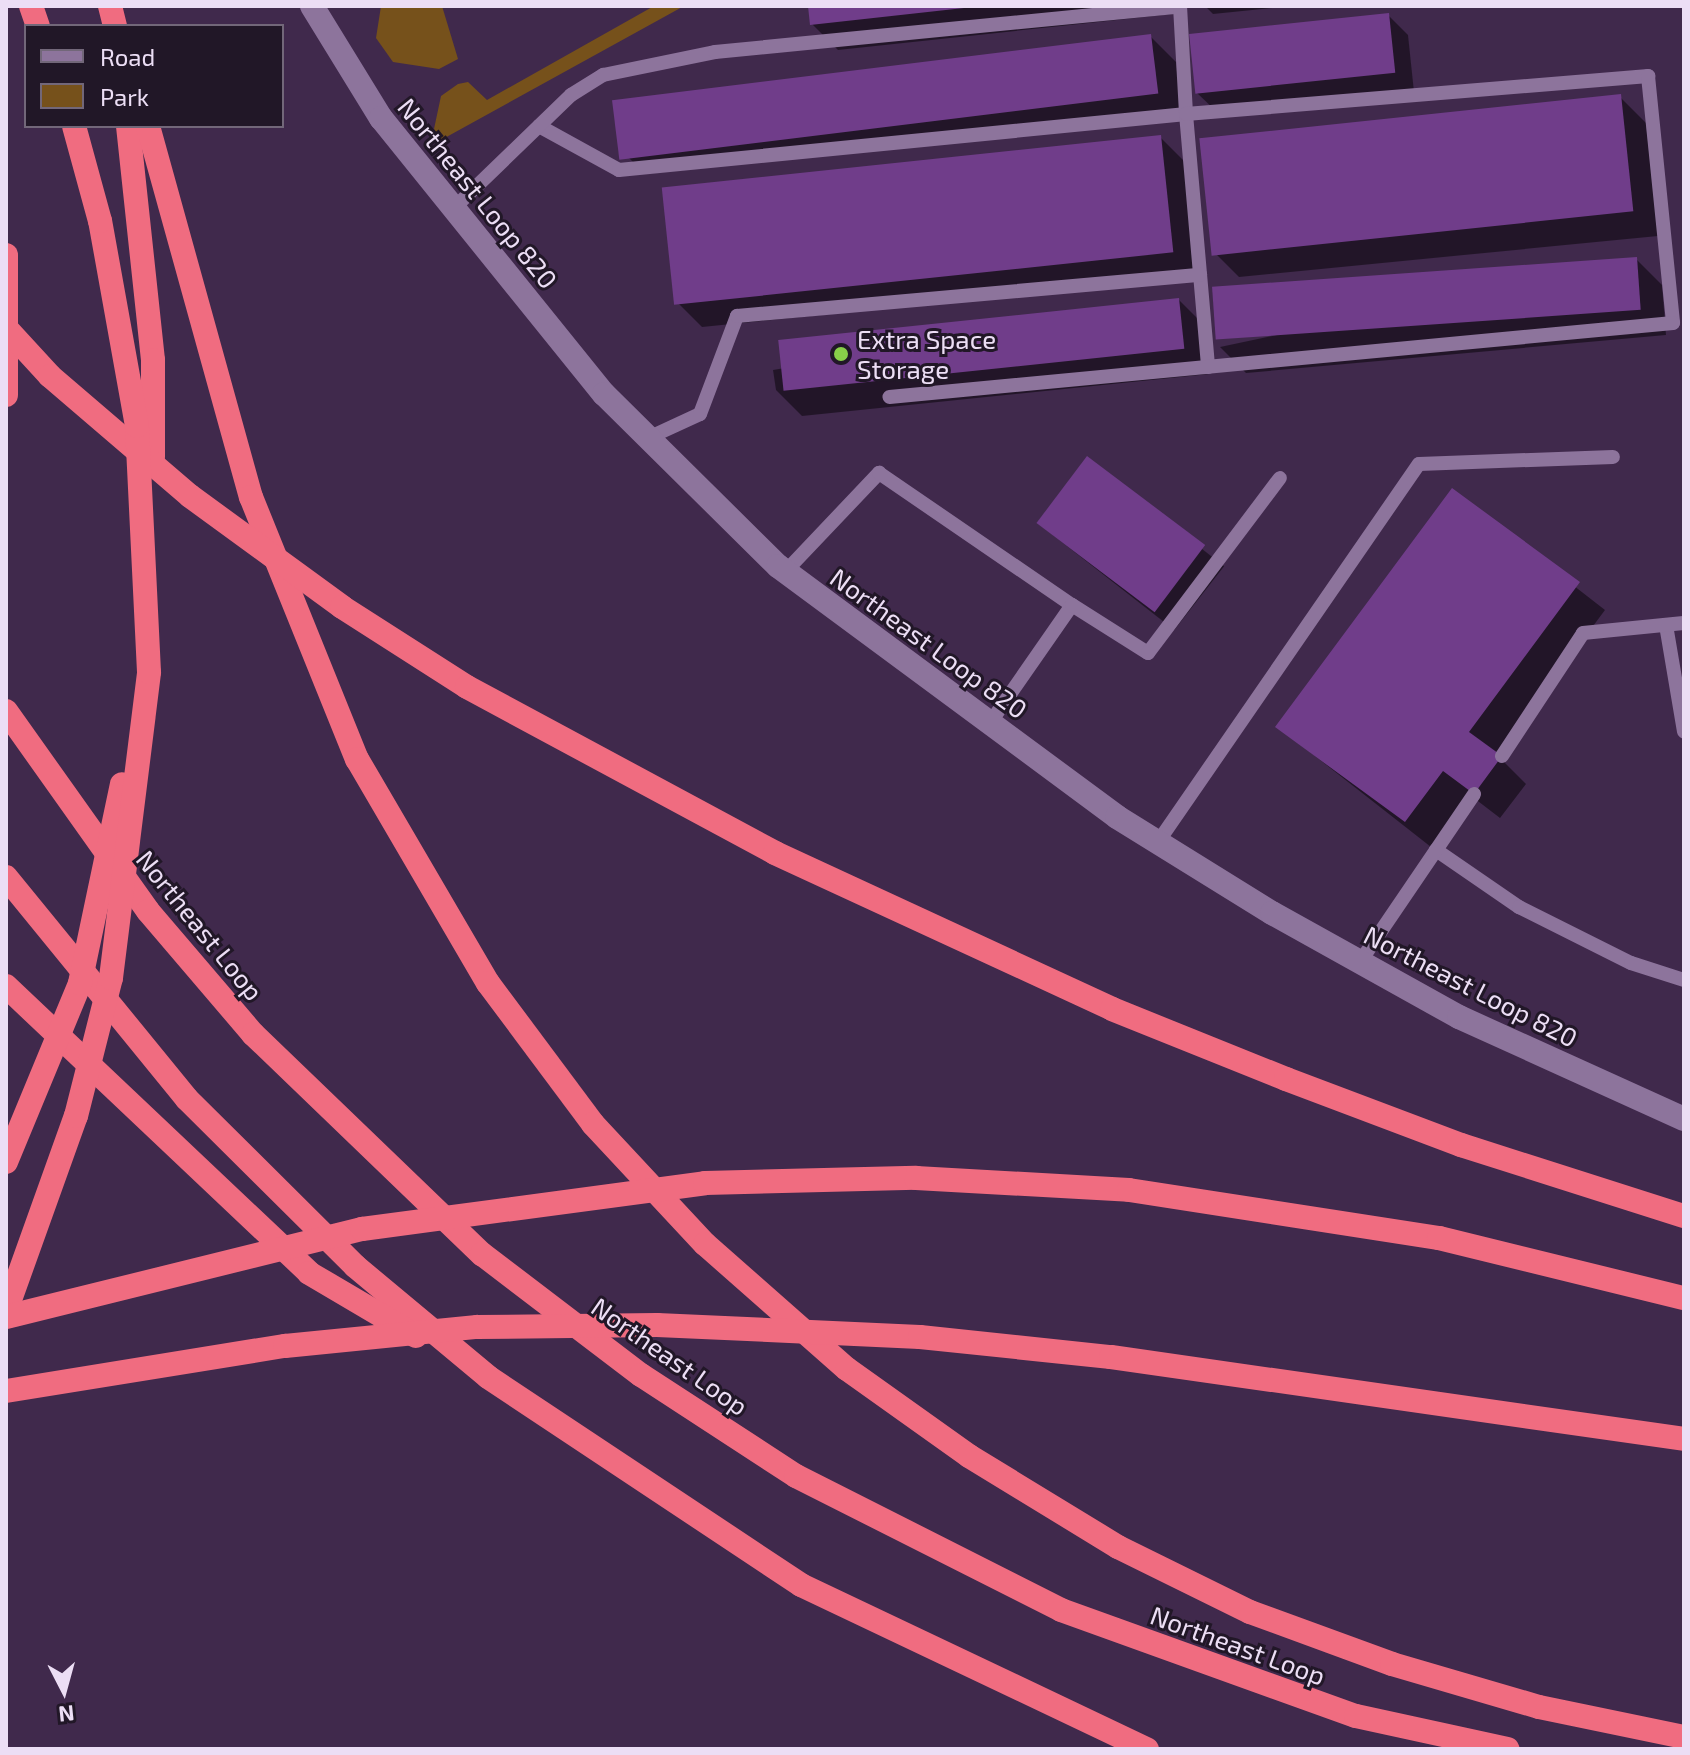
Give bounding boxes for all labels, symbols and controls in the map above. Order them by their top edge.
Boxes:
legend [24,24,284,128]
text: Road [100,42,155,71]
text: Park [100,82,149,111]
street label: Northeast Loop 820 [392,92,564,294]
place label: Extra Space Storage [857,323,996,384]
marker: Extra Space Storage [832,345,850,363]
street label: Northeast Loop 820 [825,561,1033,725]
street label: Northeast Loop [130,844,270,1006]
street label: Northeast Loop 820 [1359,919,1583,1053]
street label: Northeast Loop [586,1291,754,1421]
street label: Northeast Loop [1146,1599,1330,1691]
north arrow [24,1651,104,1731]
text: N [57,1701,76,1729]

